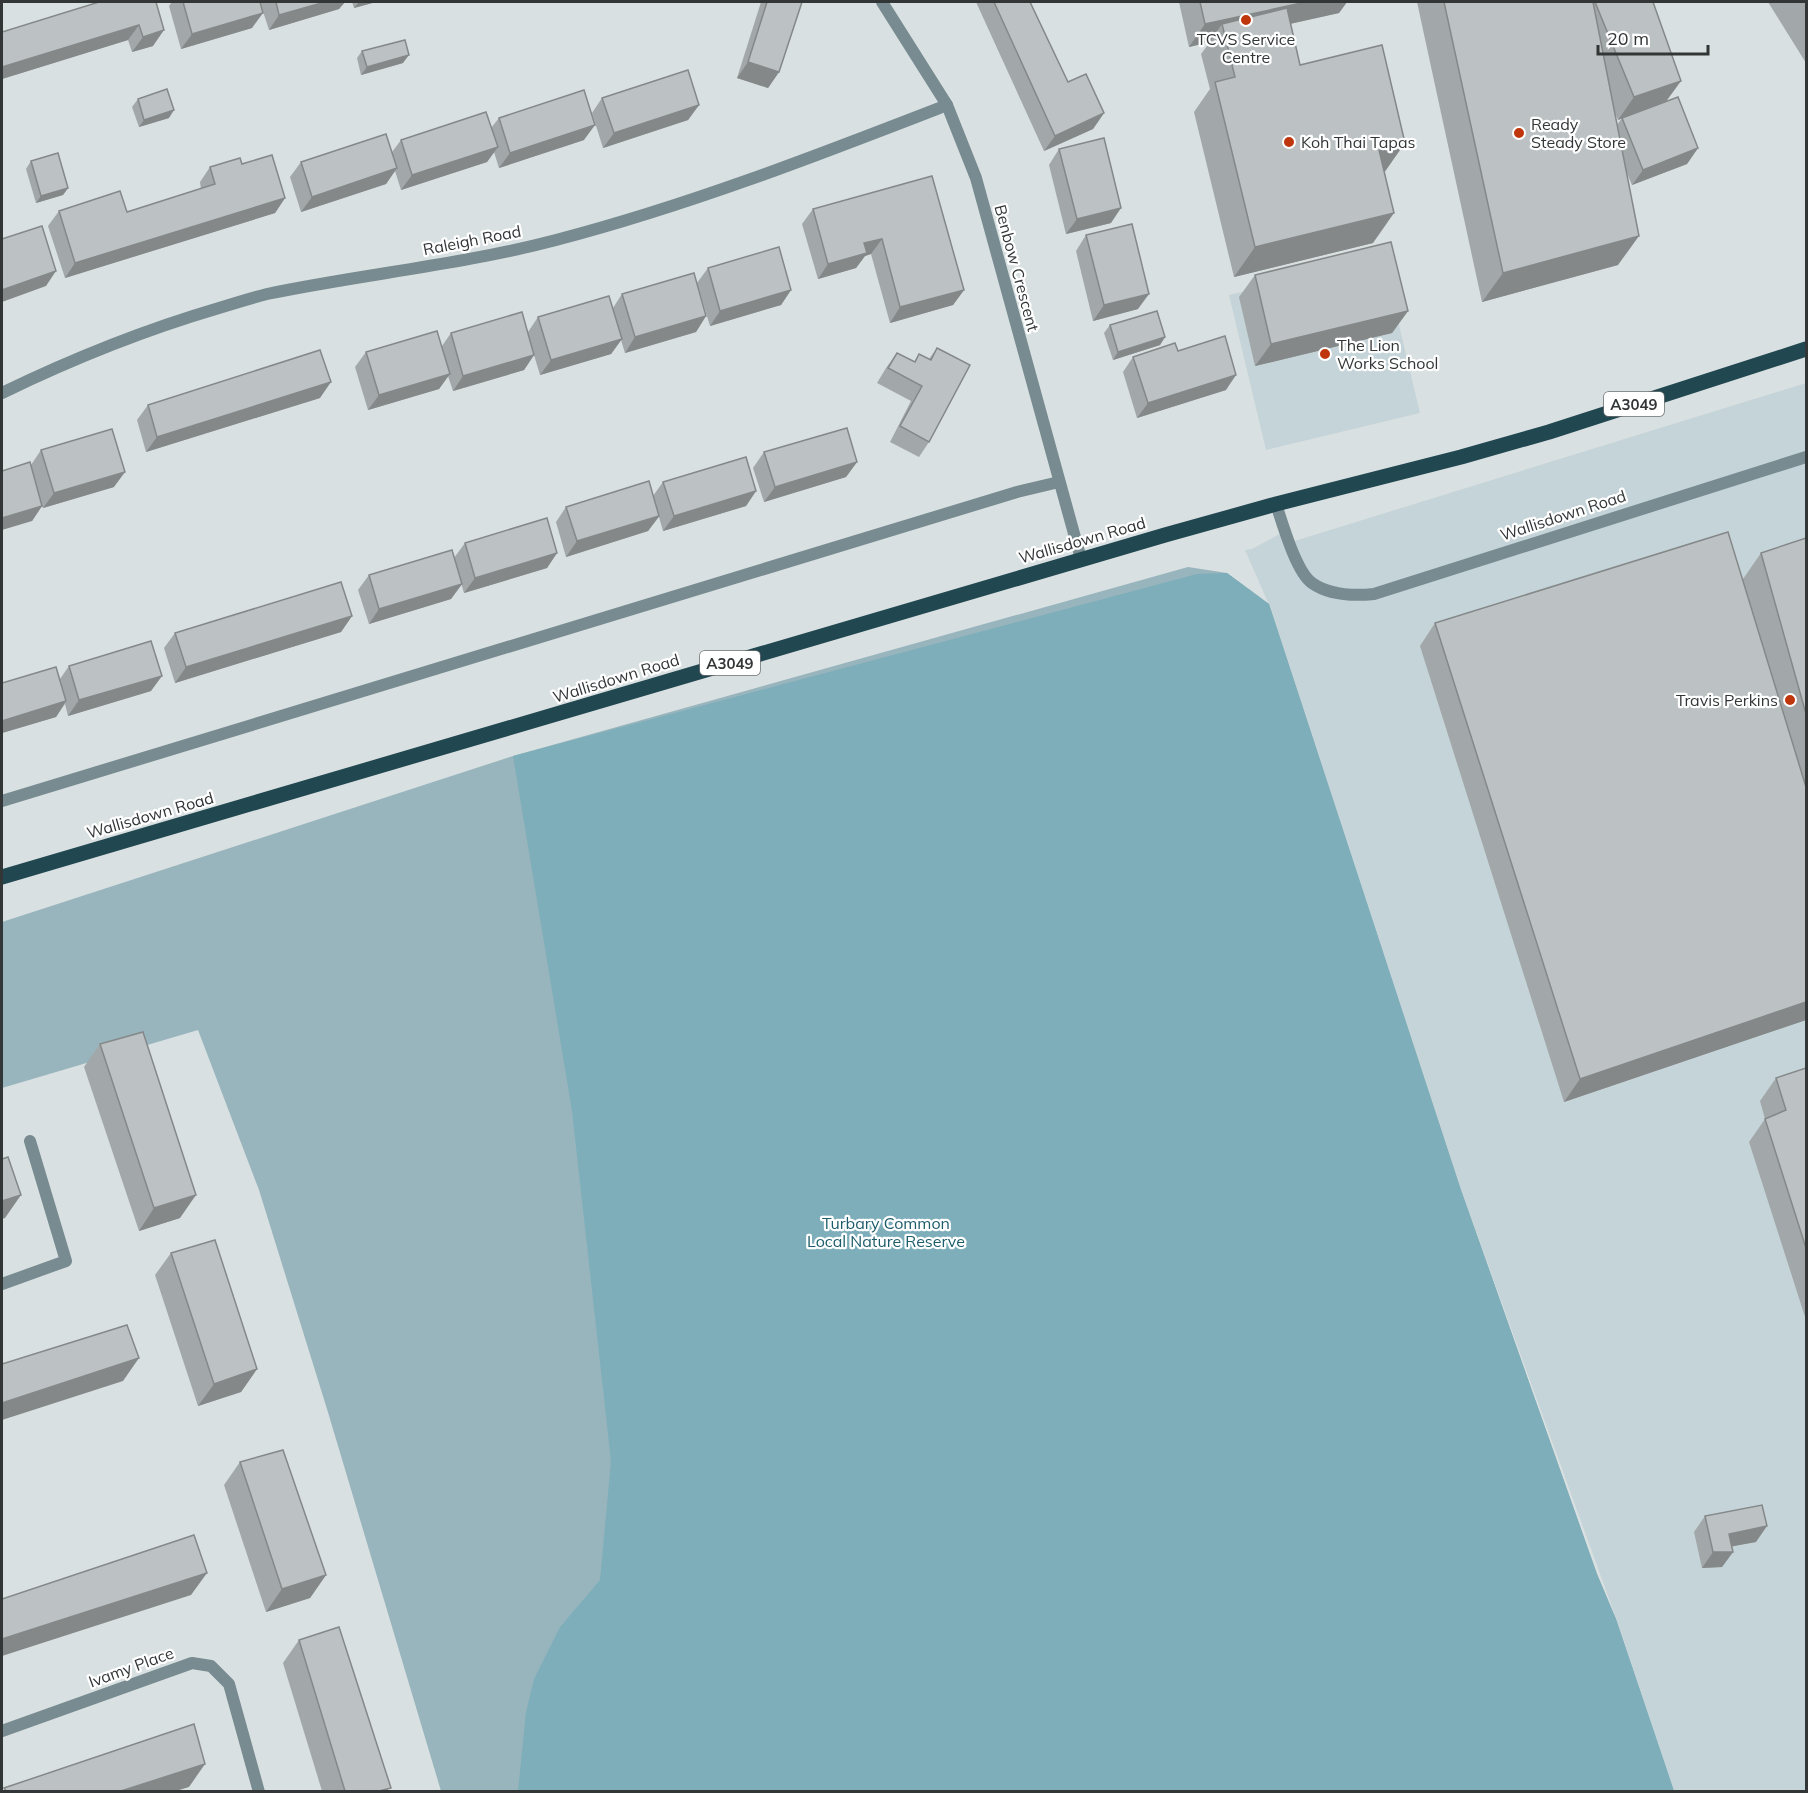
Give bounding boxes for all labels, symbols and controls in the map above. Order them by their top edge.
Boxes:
marker: TCVS Service Centre [1239,13,1253,27]
scale bar [1598,18,1708,56]
text: 20 m [1607,27,1649,50]
place label: TCVS Service Centre [1197,29,1295,67]
place label: Ready Steady Store [1531,114,1626,152]
marker: Ready Steady Store [1512,126,1526,140]
place label: Koh Thai Tapas [1301,132,1416,152]
marker: Koh Thai Tapas [1282,135,1296,149]
street label: Benbow Crescent [990,202,1044,334]
street label: Raleigh Road [421,221,523,259]
place label: The Lion Works School [1337,335,1438,373]
marker: The Lion Works School [1318,347,1332,361]
road number: A3049 [1604,392,1664,416]
street label: Wallisdown Road [1498,485,1628,545]
street label: Wallisdown Road [1016,512,1148,568]
street label: Wallisdown Road [550,649,682,707]
road number: A3049 [700,651,760,675]
place label: Travis Perkins [1676,690,1778,710]
marker: Travis Perkins [1783,693,1797,707]
street label: Wallisdown Road [84,787,216,843]
park label: Turbary Common Local Nature Reserve [807,1213,965,1251]
street label: Ivamy Place [86,1642,176,1692]

